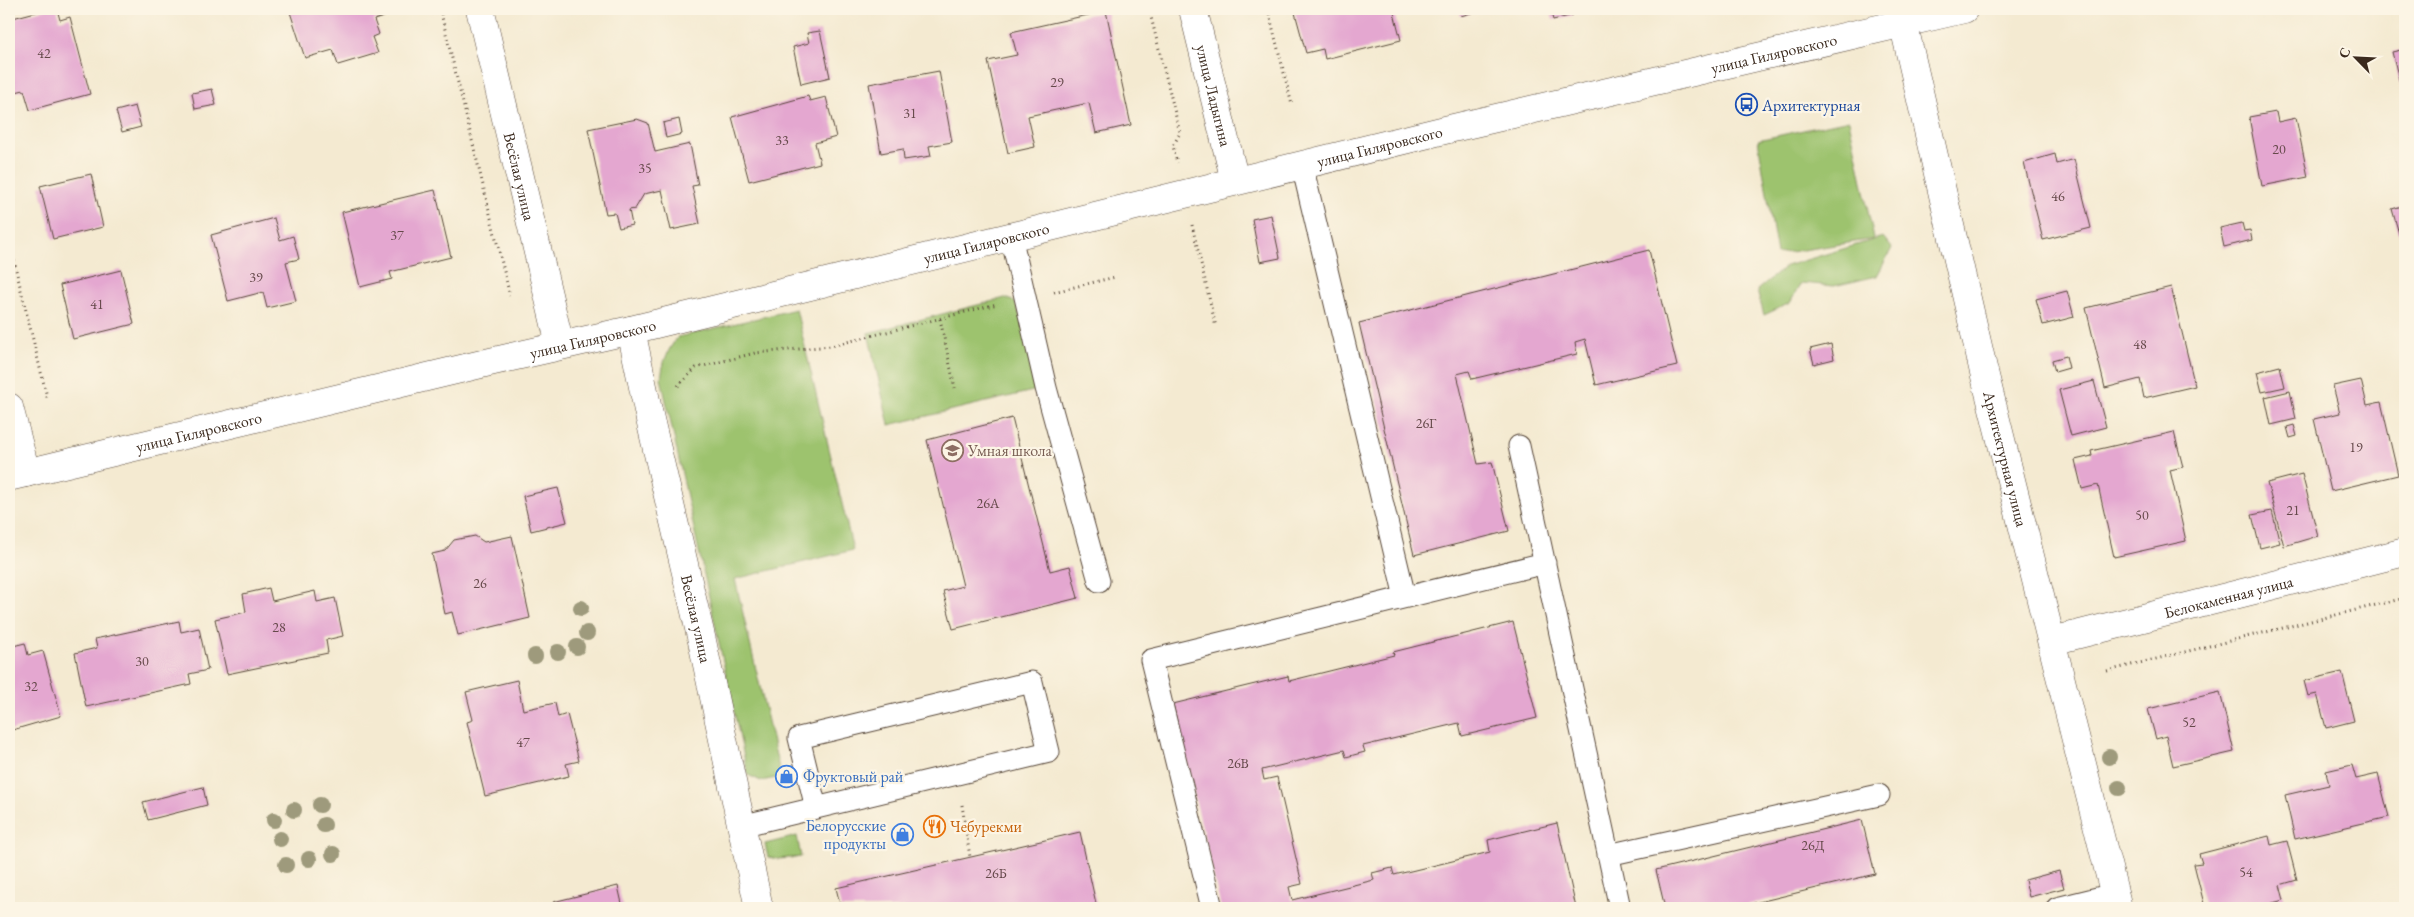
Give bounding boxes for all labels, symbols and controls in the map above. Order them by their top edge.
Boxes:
street label: улица Гиляровского [1709,29,1839,79]
north arrow [2332,32,2382,82]
street label: улица Ладыгина [1191,42,1236,149]
house number: 42 [37,44,51,62]
text: С [2334,44,2354,61]
house number: 29 [1050,73,1064,91]
bus stop icon: Архитектурная [1734,93,1758,117]
place label: Архитектурная [1761,95,1860,116]
house number: 31 [903,104,917,122]
street label: улица Гиляровского [1315,121,1445,172]
street label: Весёлая улица [499,130,540,223]
house number: 33 [775,131,789,149]
house number: 20 [2272,140,2286,158]
house number: 35 [638,159,652,177]
house number: 46 [2051,187,2065,205]
street label: улица Гиляровского [921,218,1052,269]
house number: 37 [390,226,404,244]
house number: 39 [249,268,263,286]
house number: 41 [90,295,104,313]
street label: улица Гиляровского [528,314,658,364]
house number: 48 [2133,335,2147,353]
street label: Архитектурная улица [1978,388,2032,529]
street label: улица Гиляровского [134,407,264,457]
house number: 26Г [1416,414,1437,432]
school or university icon: Умная школа [940,438,964,462]
house number: 19 [2349,438,2363,456]
place label: Умная школа [967,440,1052,461]
house number: 26А [976,494,1000,512]
house number: 21 [2286,501,2300,519]
house number: 50 [2135,506,2149,524]
street label: Белокаменная улица [2162,571,2296,623]
street label: Весёлая улица [676,573,716,665]
house number: 26 [473,574,487,592]
house number: 28 [272,618,286,636]
house number: 30 [135,652,149,670]
house number: 32 [24,677,38,695]
house number: 52 [2182,713,2196,731]
house number: 47 [516,733,530,751]
house number: 26В [1227,754,1249,772]
shop icon: Фруктовый рай [775,764,799,788]
place label: Фруктовый рай [803,766,904,787]
restaurant icon: Чебурекми [922,814,946,838]
place label: Белорусские продукты [805,815,886,854]
place label: Чебурекми [950,816,1022,837]
shop icon: Белорусские продукты [890,822,914,846]
house number: 26Д [1801,836,1825,854]
house number: 54 [2239,863,2253,881]
house number: 26Б [985,864,1007,882]

